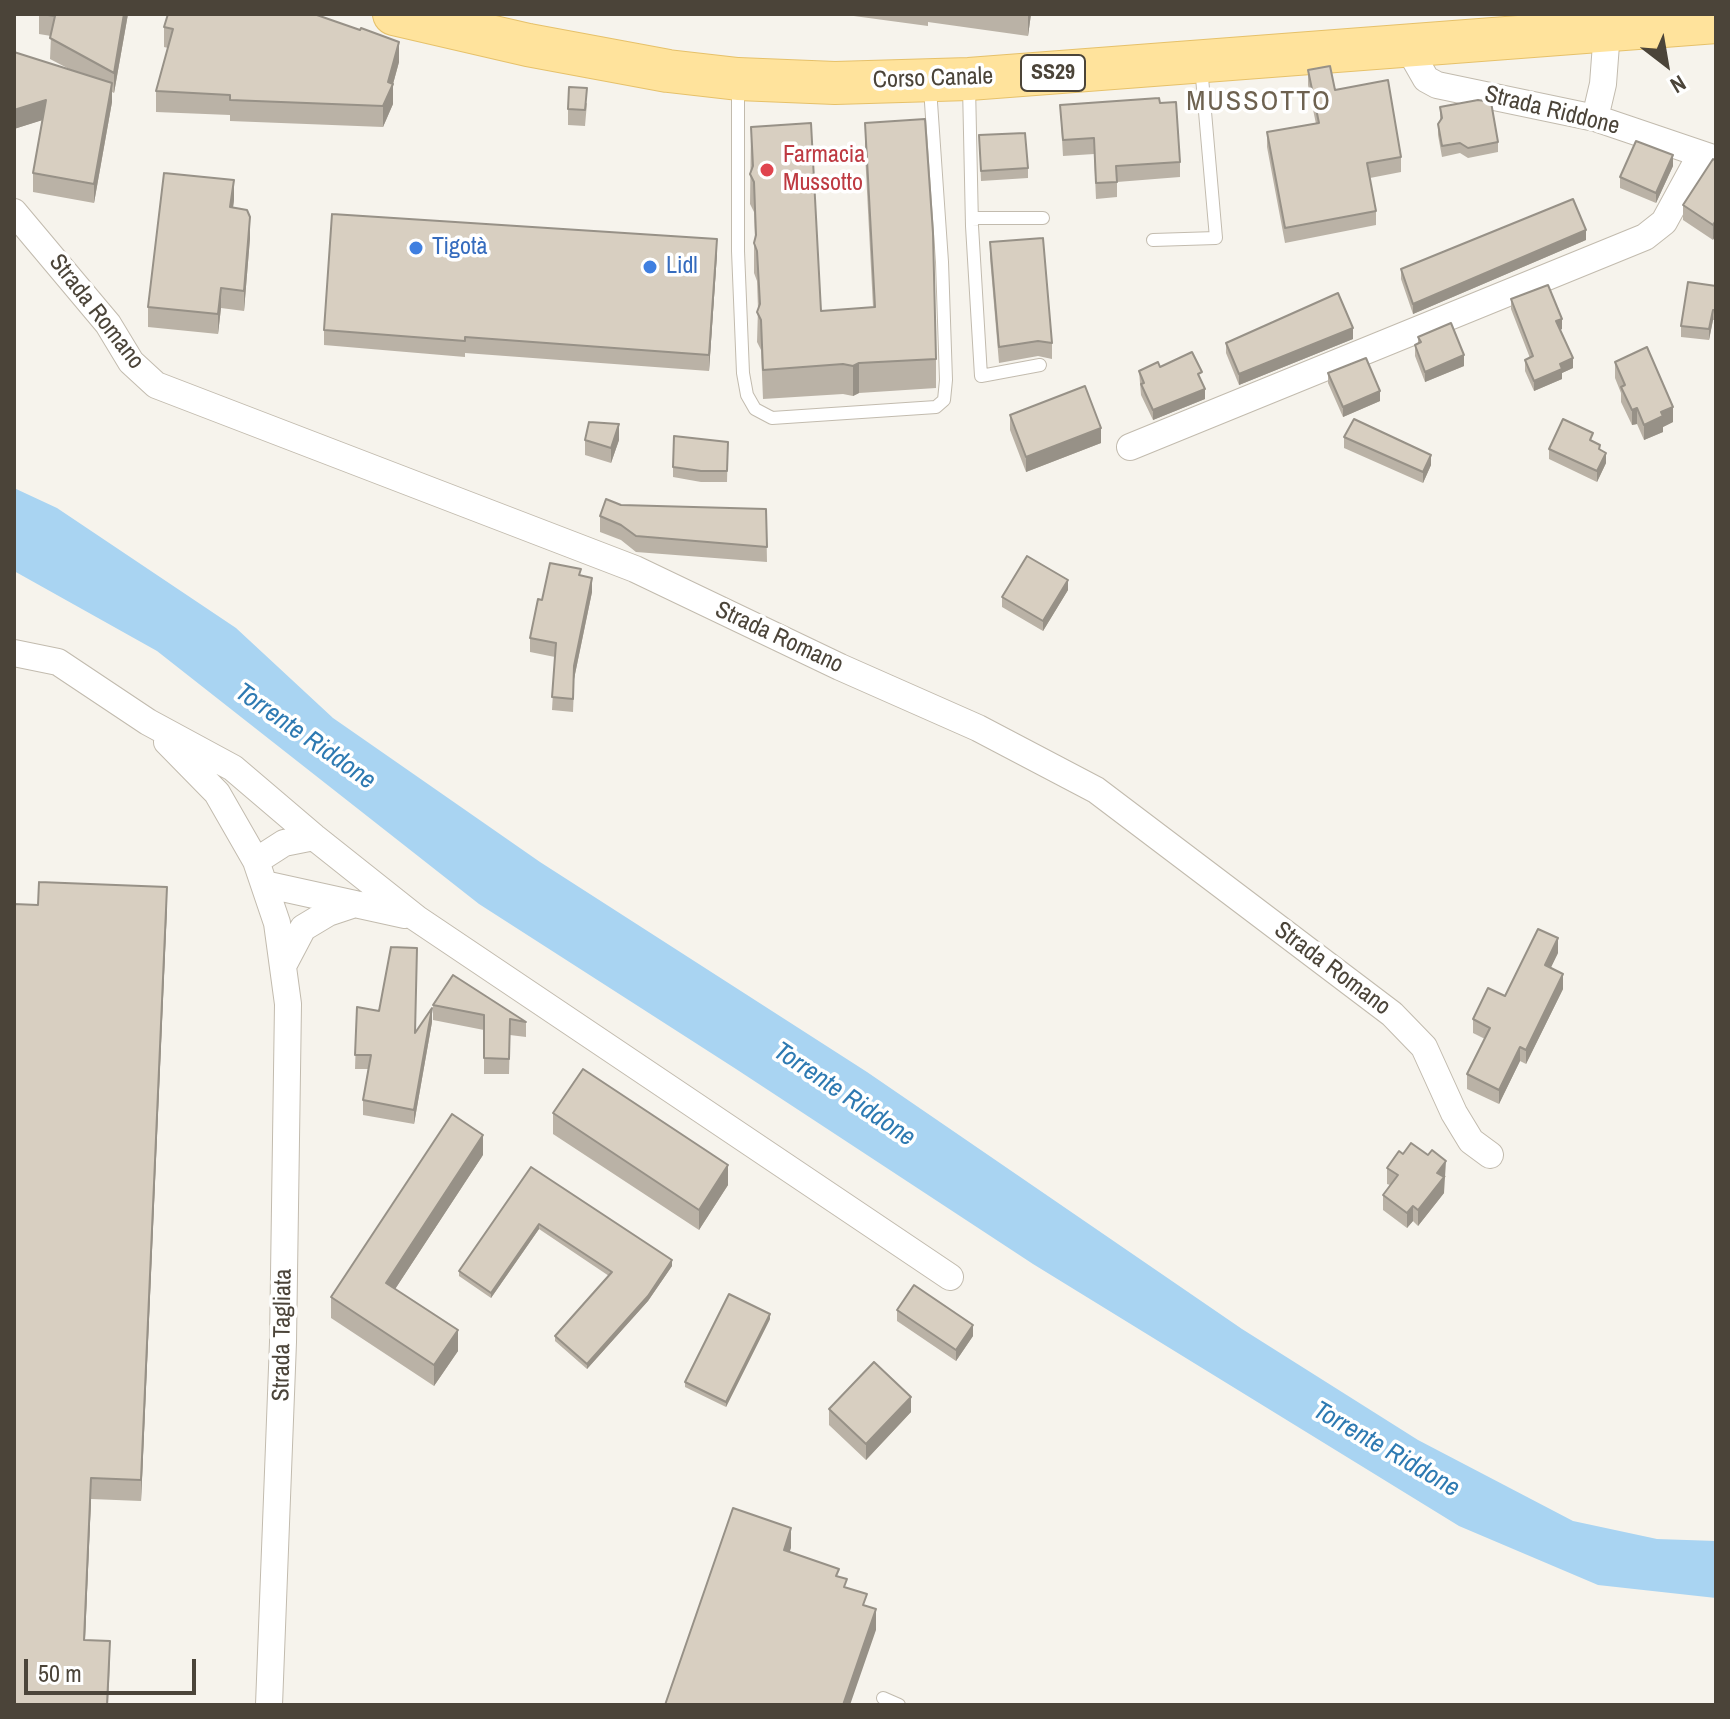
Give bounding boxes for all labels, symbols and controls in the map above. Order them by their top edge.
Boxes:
north arrow [1626,24,1706,104]
road number: SS29 [1021,55,1085,91]
street label: Corso Canale [872,63,994,95]
text: N [1665,68,1692,101]
street label: Strada Riddone [1482,80,1622,142]
district label: MUSSOTTO [1186,85,1332,119]
place label: Farmacia Mussotto [783,142,865,198]
marker: Farmacia Mussotto [758,161,776,179]
place label: Tigotà [432,234,487,262]
marker: Tigotà [407,239,425,257]
street label: Strada Romano [42,249,150,375]
place label: Lidl [666,253,698,281]
marker: Lidl [641,258,659,276]
street label: Strada Romano [710,596,848,680]
water label: Torrente Riddone [229,677,381,797]
street label: Strada Romano [1268,916,1396,1022]
water label: Torrente Riddone [767,1036,921,1154]
street label: Strada Tagliata [267,1268,299,1402]
water label: Torrente Riddone [1307,1395,1465,1505]
scale bar [28,1643,200,1693]
text: 50 m [38,1657,82,1689]

